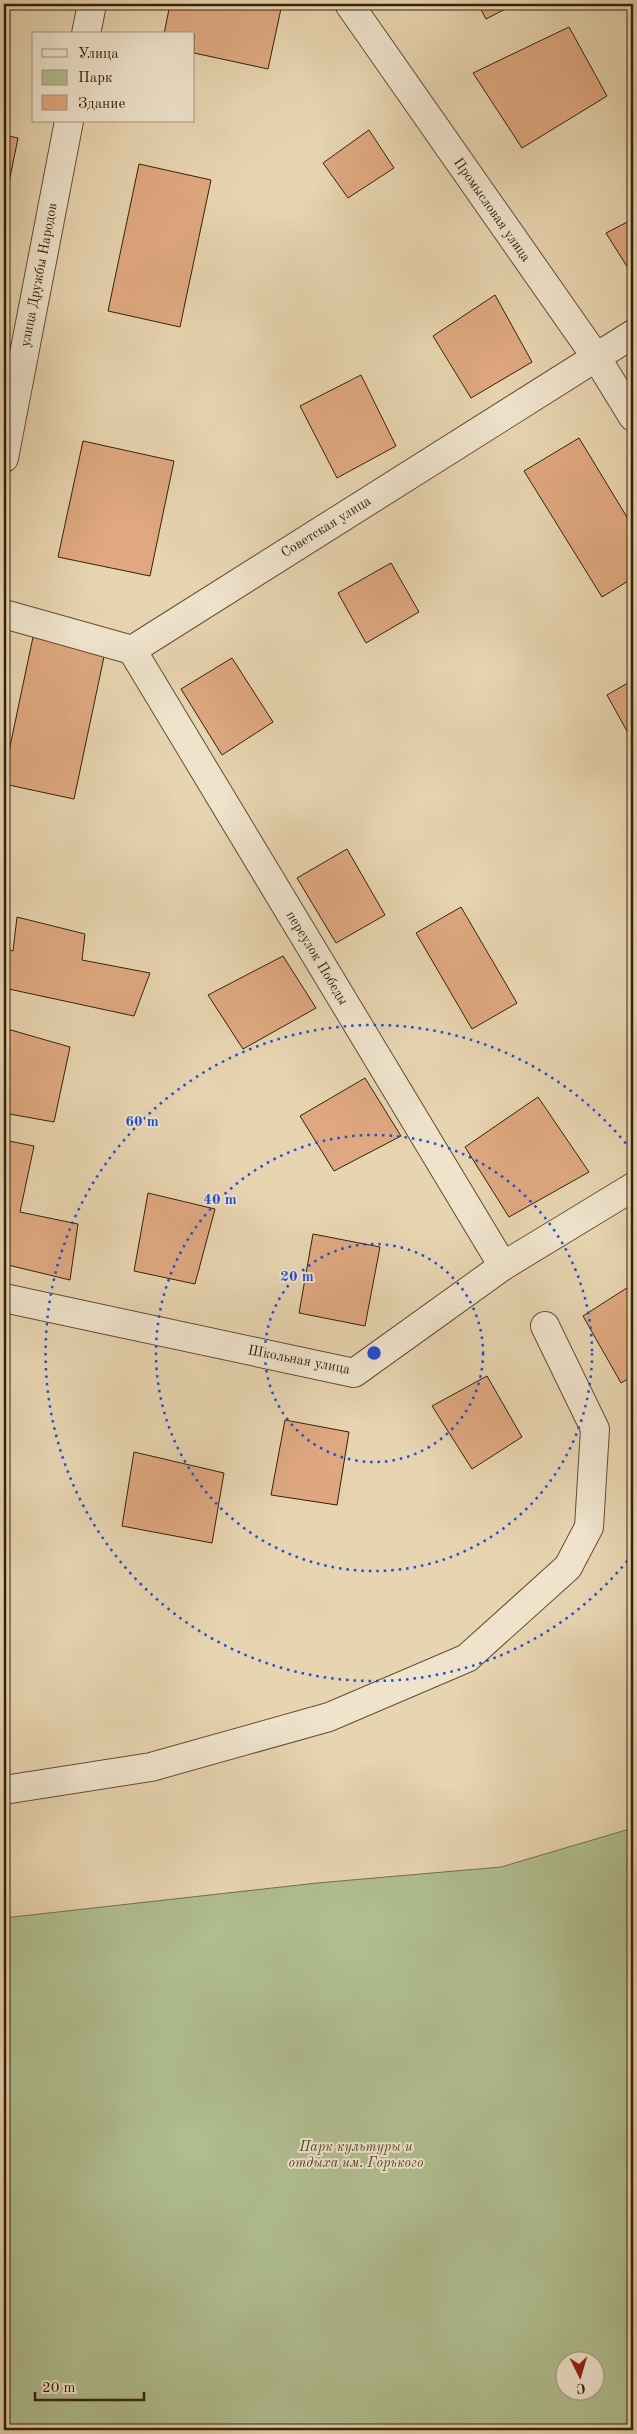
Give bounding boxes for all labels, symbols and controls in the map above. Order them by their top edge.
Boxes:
legend [32,32,195,122]
text: Улица [78,47,119,62]
text: Парк [78,71,113,86]
text: Здание [78,97,125,112]
street label: Промысловая улица [451,155,533,265]
street label: улица Дружбы Народов [18,202,60,348]
street label: Советская улица [279,494,374,560]
street label: переулок Победы [283,909,351,1007]
text: 60 m [125,1115,159,1130]
text: 40 m [203,1193,237,1208]
text: 20 m [280,1270,314,1285]
street label: Школьная улица [247,1343,351,1377]
centre of rings [365,1344,383,1362]
park label: Парк культуры и отдыха им. Горького [289,2140,423,2171]
north arrow [554,2352,604,2402]
scale bar [35,2369,144,2401]
text: 20 m [42,2381,76,2396]
text: С [576,2381,586,2395]

